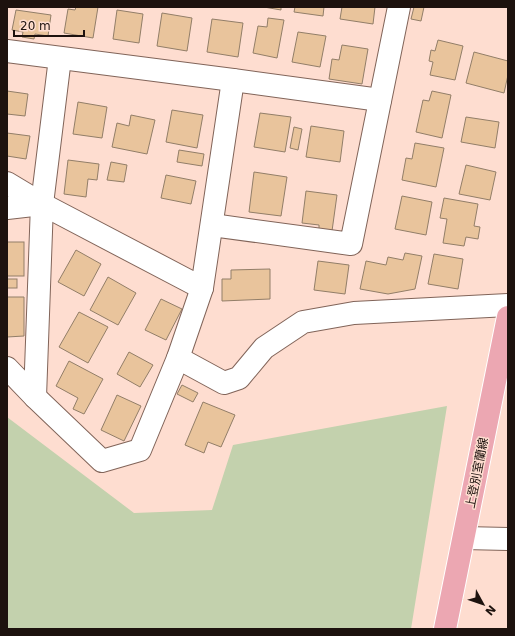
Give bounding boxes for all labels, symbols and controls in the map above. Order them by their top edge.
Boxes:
scale bar [14,12,84,38]
text: 20 m [20,19,51,33]
street label: 上登別室蘭線 [463,436,491,510]
north arrow [463,584,503,624]
text: N [482,602,498,618]

